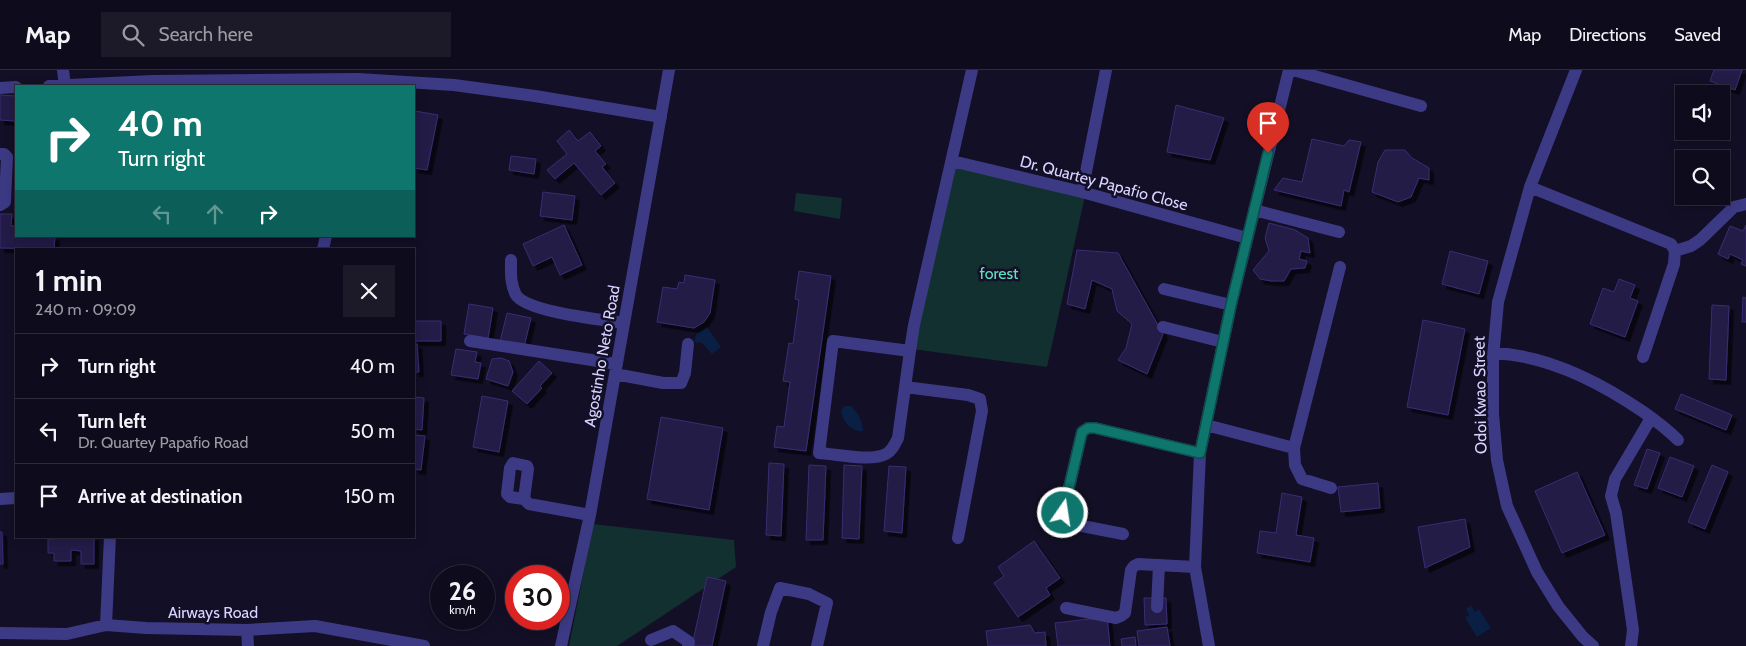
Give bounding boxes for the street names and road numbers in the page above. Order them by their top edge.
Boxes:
street label: Dr. Quartey Papafio Close [1018,151,1190,215]
street label: Agostinho Neto Road [580,284,624,428]
street label: Odoi Kwao Street [1469,335,1491,454]
street label: Airways Road [168,603,258,622]

